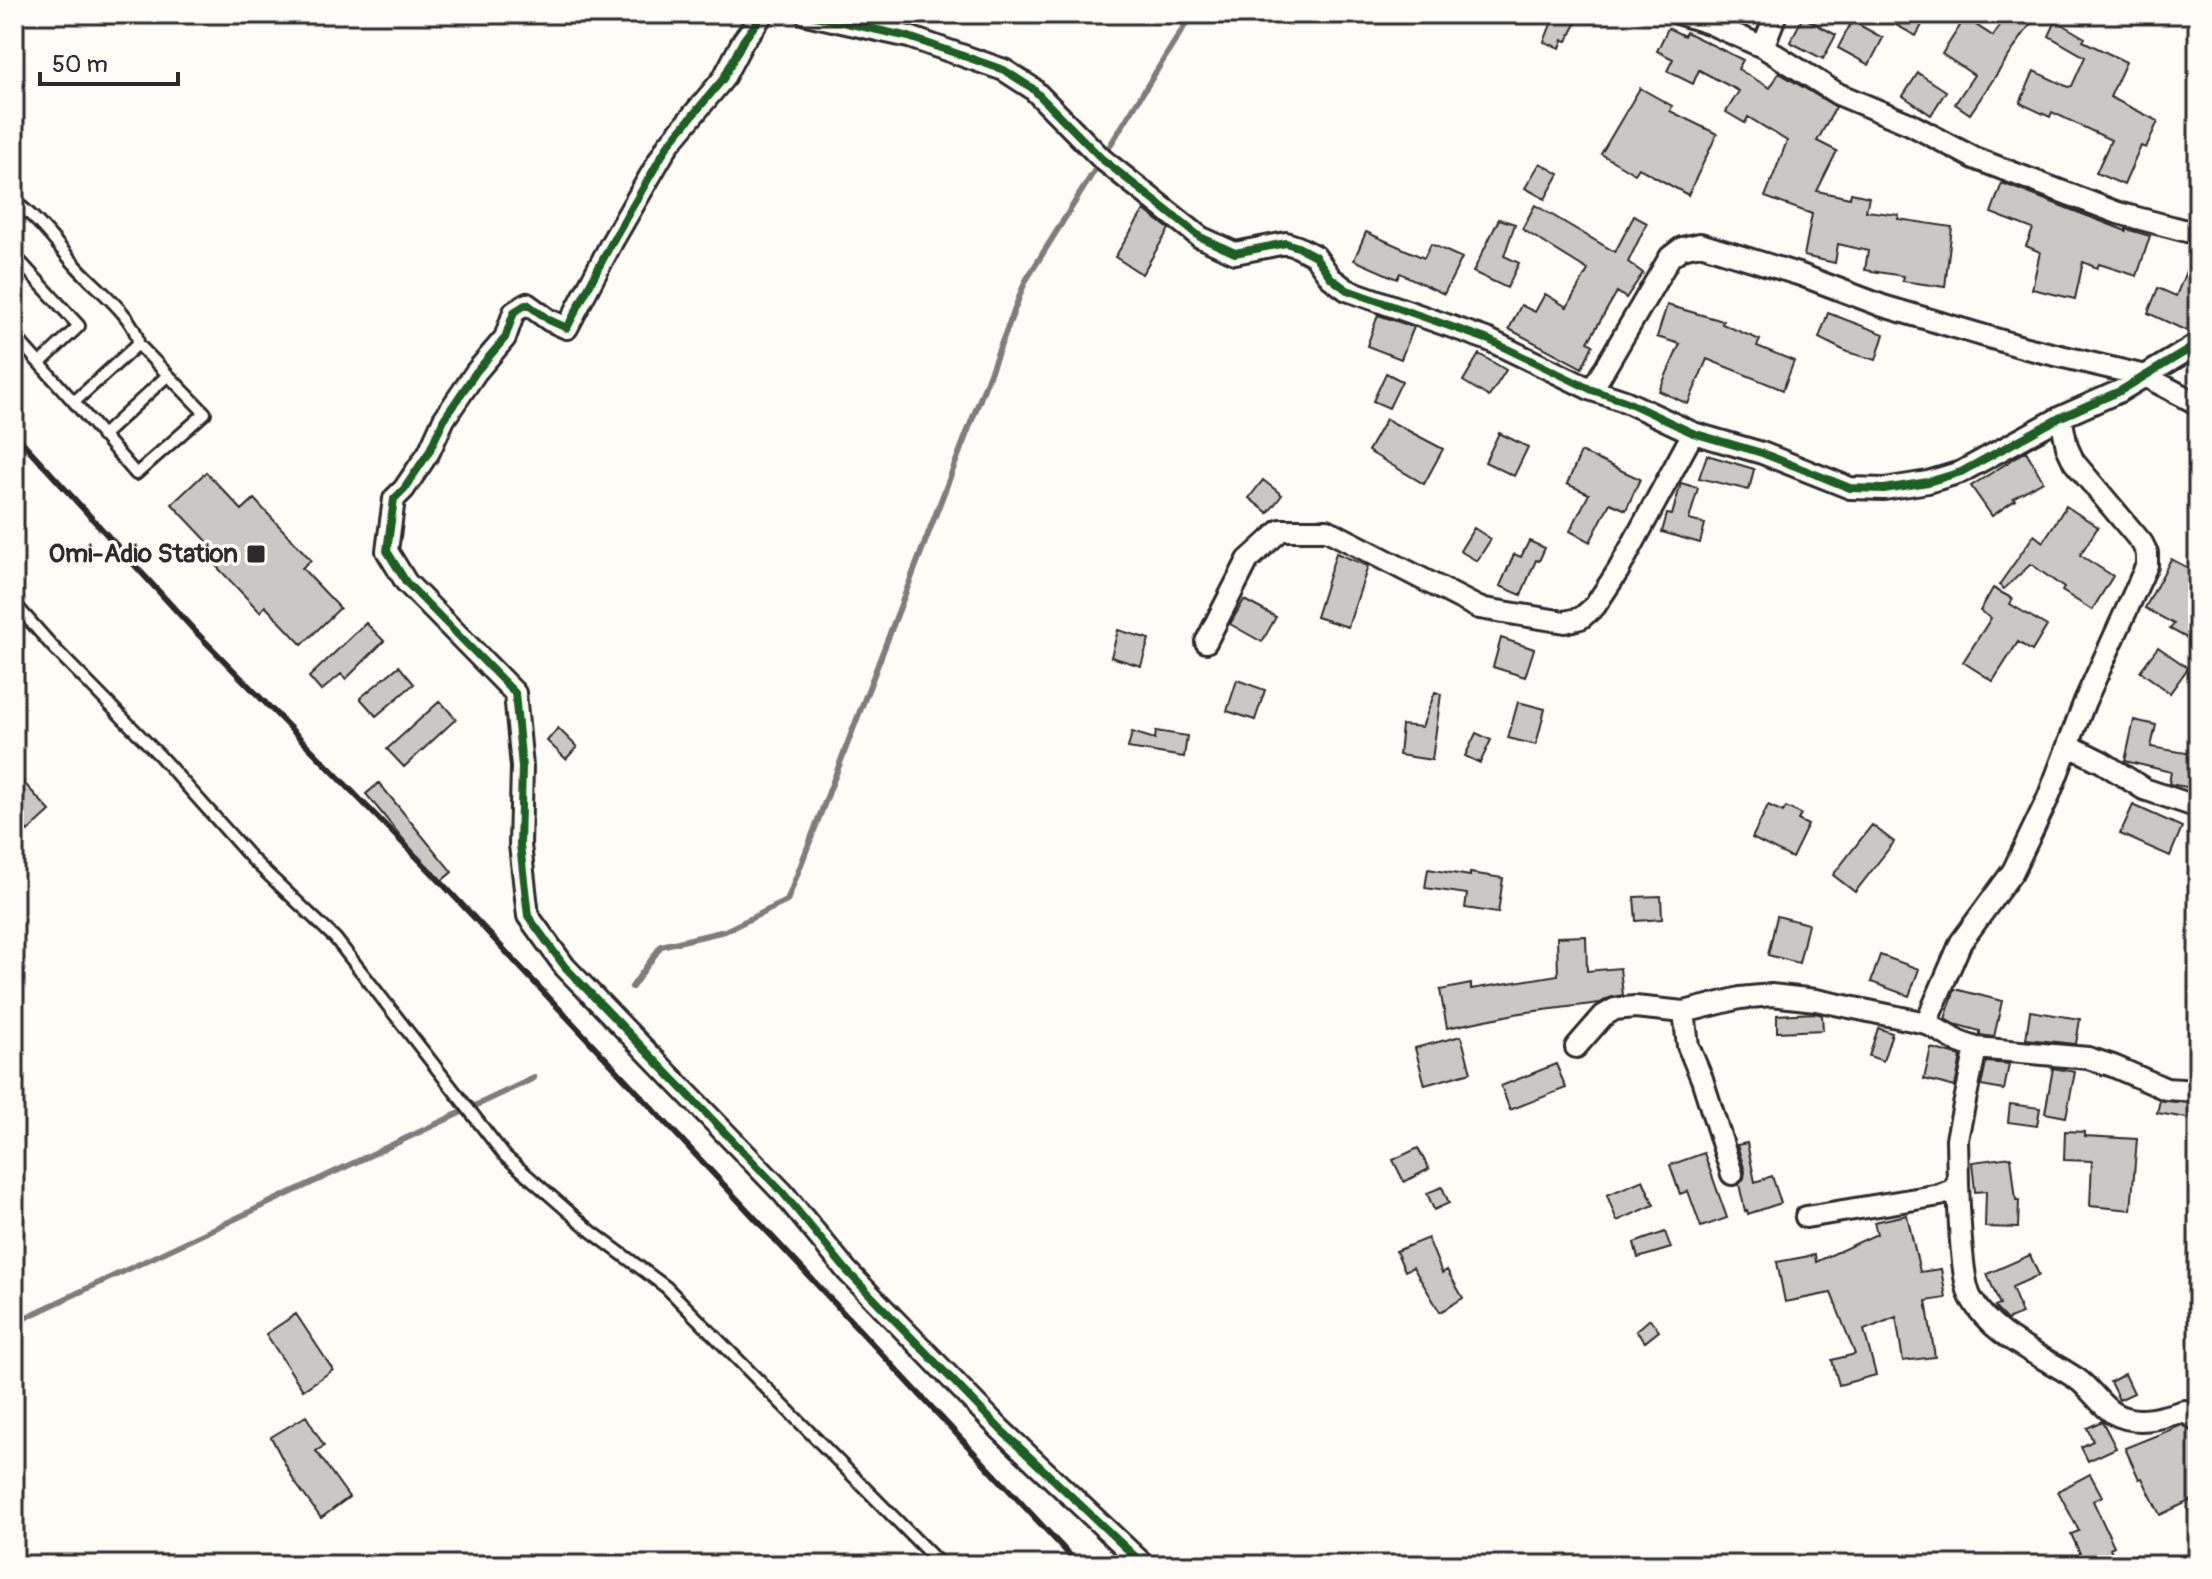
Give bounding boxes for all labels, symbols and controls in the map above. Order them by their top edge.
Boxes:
scale bar [40,36,178,86]
text: 50 m [52,50,108,79]
place label: Omi-Adio Station [48,538,238,570]
marker: Omi-Adio Station [245,543,267,565]

